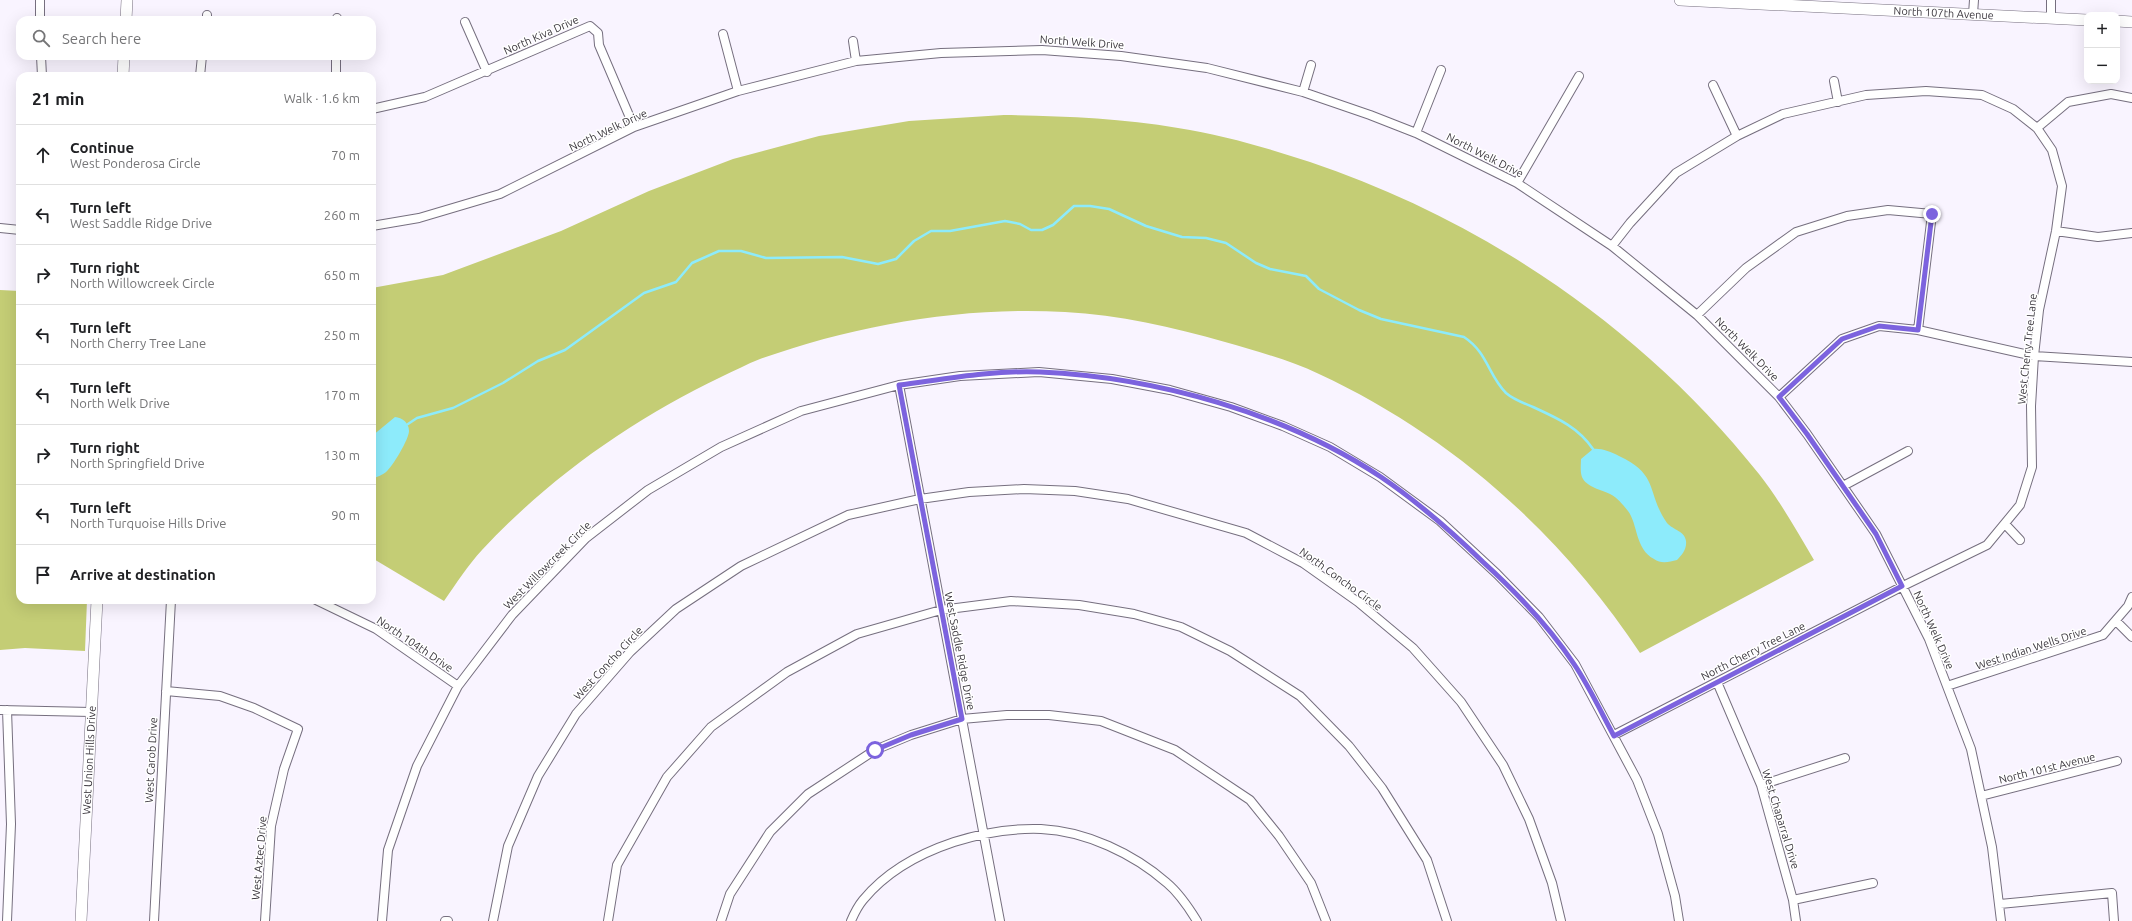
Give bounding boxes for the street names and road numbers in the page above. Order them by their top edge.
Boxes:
street label: North 107th Avenue [1893,4,1994,21]
street label: North Kiva Drive [502,13,580,57]
street label: North Welk Drive [1039,33,1125,51]
street label: North Welk Drive [567,107,649,153]
street label: North Welk Drive [1445,130,1525,180]
street label: West Cherry Tree Lane [2015,293,2039,405]
street label: North Welk Drive [1713,315,1781,383]
street label: West Willowcreek Circle [501,519,593,611]
street label: North Concho Circle [1297,545,1385,613]
street label: North Welk Drive [1911,589,1957,671]
street label: West Saddle Ridge Drive [943,591,977,711]
street label: North 104th Drive [375,614,455,674]
street label: North Cherry Tree Lane [1699,619,1807,683]
street label: West Concho Circle [571,624,645,702]
street label: West Indian Wells Drive [1974,624,2088,672]
street label: West Union Hills Drive [80,705,98,815]
street label: West Carob Drive [143,717,159,803]
street label: North 101st Avenue [1998,750,2096,786]
street label: West Chaparral Drive [1760,768,1802,870]
street label: West Aztec Drive [249,816,269,900]

